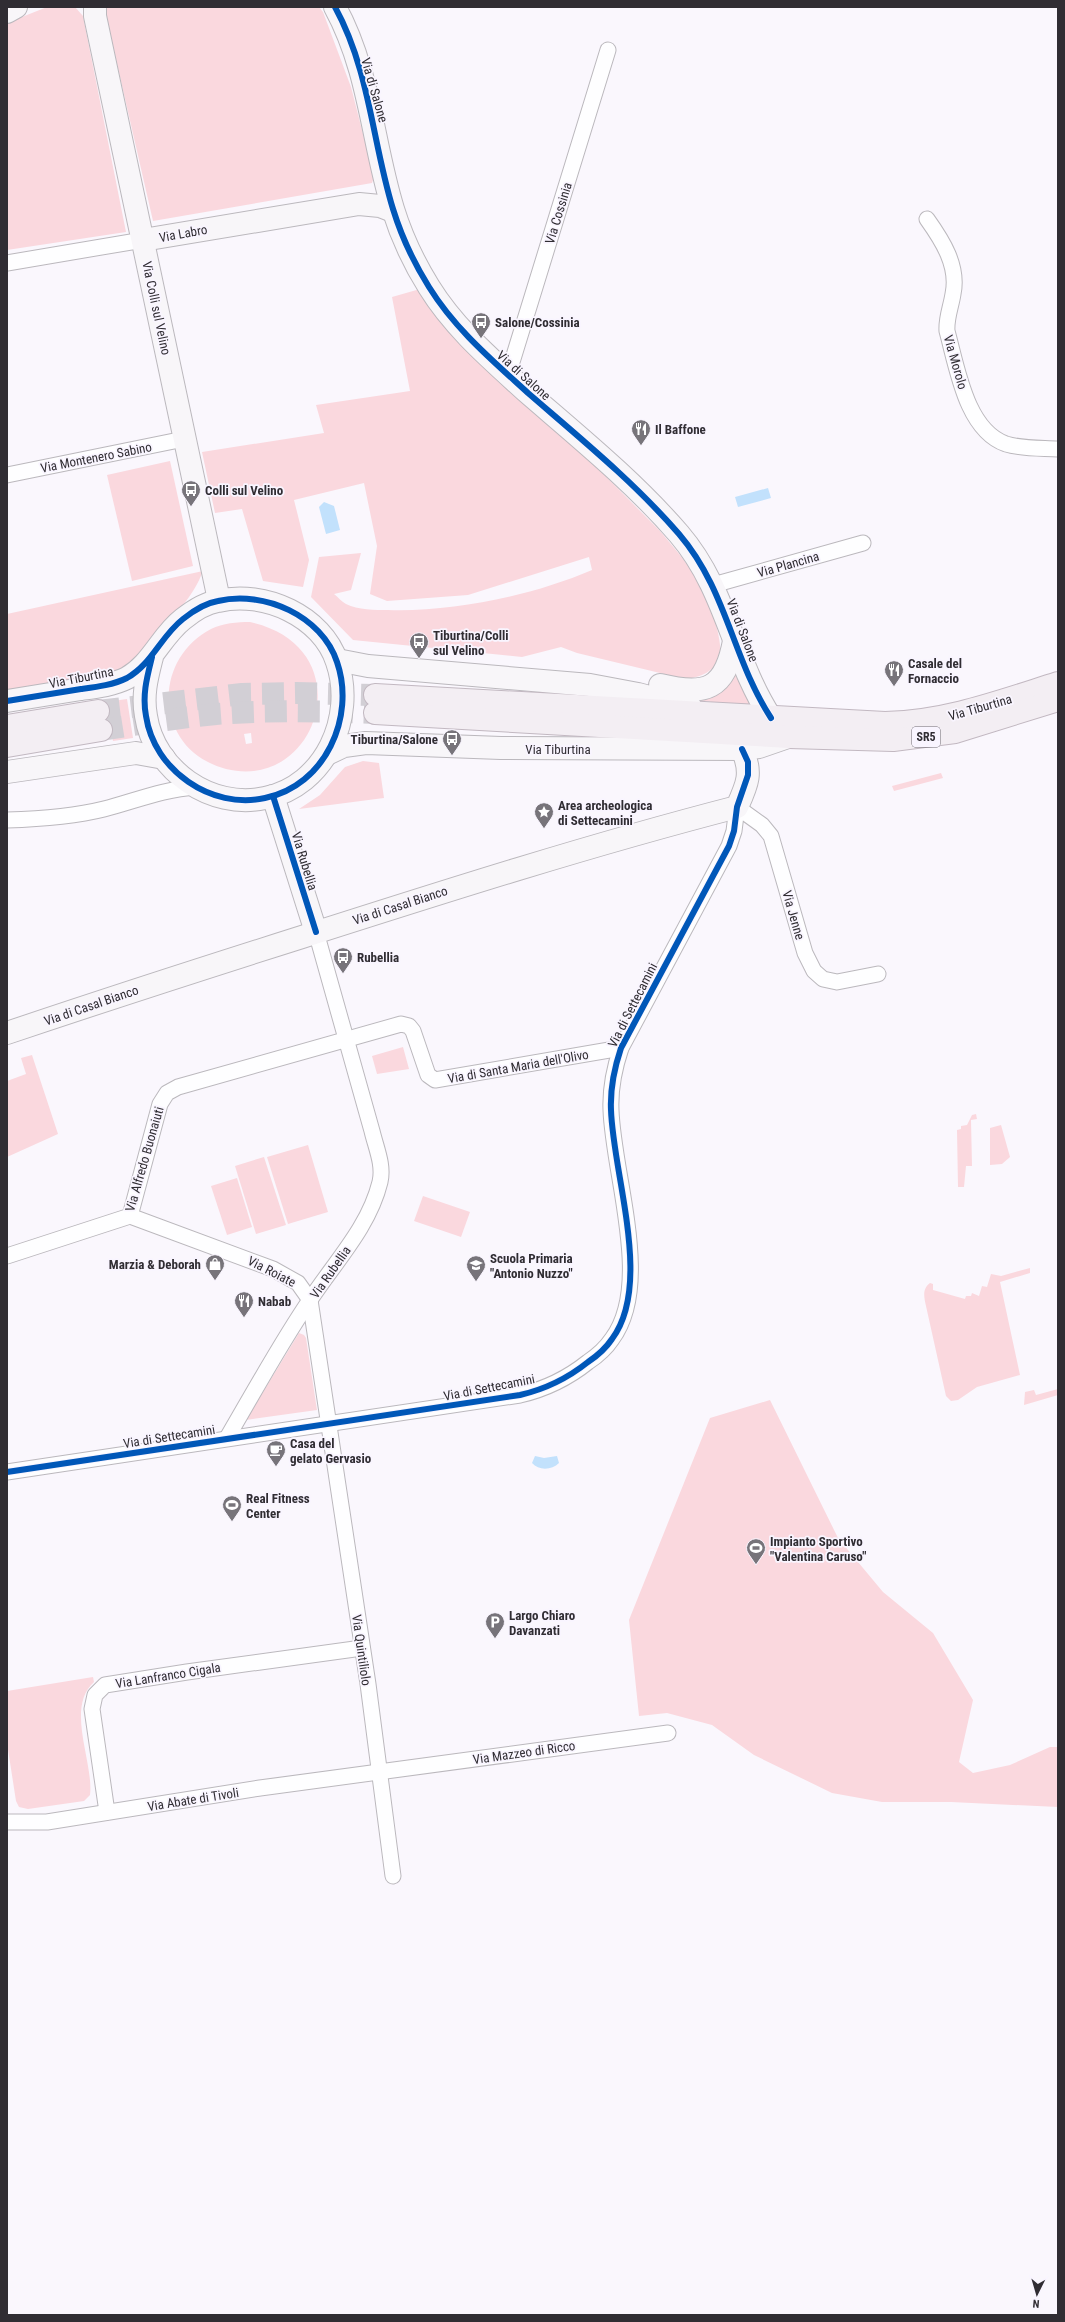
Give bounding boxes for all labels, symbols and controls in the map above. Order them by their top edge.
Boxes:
street label: Via di Salone [358,56,391,124]
street label: Via Cossinia [542,180,575,246]
street label: Via Labro [158,222,208,245]
street label: Via Colli sul Velino [139,260,174,356]
bus stop icon: Salone/Cossinia [470,311,492,339]
place label: Salone/Cossinia [495,315,580,330]
street label: Via Morolo [941,333,970,391]
street label: Via di Salone [494,347,553,403]
restaurant icon: Il Baffone [630,418,652,446]
place label: Il Baffone [655,422,706,437]
street label: Via Montenero Sabino [39,439,153,476]
bus stop icon: Colli sul Velino [180,479,202,507]
place label: Colli sul Velino [205,483,284,498]
street label: Via Plancina [755,548,821,580]
street label: Via di Salone [724,596,761,664]
place label: Tiburtina/Colli sul Velino [433,628,509,658]
bus stop icon: Tiburtina/Colli sul Velino [408,631,430,659]
place label: Casale del Fornaccio [908,656,962,686]
restaurant icon: Casale del Fornaccio [883,659,905,687]
street label: Via Tiburtina [48,664,115,691]
street label: Via Tiburtina [947,691,1014,724]
road number: SR5 [912,727,940,747]
bus stop icon: Tiburtina/Salone [441,728,463,756]
place label: Tiburtina/Salone [351,732,438,747]
street label: Via Tiburtina [525,742,591,757]
place label: Area archeologica di Settecamini [558,798,652,828]
place icon: Area archeologica di Settecamini [533,801,555,829]
street label: Via Rubellia [289,830,321,892]
street label: Via di Casal Bianco [351,883,449,928]
street label: Via Jenne [779,889,808,941]
bus stop icon: Rubellia [332,946,354,974]
place label: Rubellia [357,950,399,965]
street label: Via di Settecamini [605,960,660,1050]
street label: Via di Casal Bianco [42,982,140,1029]
street label: Via di Santa Maria dell'Olivo [446,1047,590,1086]
street label: Via Alfredo Buonaiuti [122,1105,167,1213]
street label: Via Rubellia [307,1243,354,1301]
place label: Scuola Primaria "Antonio Nuzzo" [490,1251,573,1281]
shop icon: Marzia & Deborah [204,1253,226,1281]
street label: Via Roiate [245,1253,298,1290]
school or university icon: Scuola Primaria "Antonio Nuzzo" [465,1254,487,1282]
place label: Marzia & Deborah [109,1257,201,1272]
restaurant icon: Nabab [233,1290,255,1318]
place label: Nabab [258,1294,291,1309]
street label: Via di Settecamini [442,1371,536,1404]
street label: Via di Settecamini [122,1422,216,1451]
place label: Casa del gelato Gervasio [290,1436,372,1466]
cafe icon: Casa del gelato Gervasio [265,1439,287,1467]
place label: Real Fitness Center [246,1491,310,1521]
sports icon: Real Fitness Center [221,1494,243,1522]
place label: Impianto Sportivo "Valentina Caruso" [770,1534,866,1564]
sports icon: Impianto Sportivo "Valentina Caruso" [745,1537,767,1565]
place label: Largo Chiaro Davanzati [509,1608,576,1638]
parking icon: Largo Chiaro Davanzati [484,1611,506,1639]
street label: Via Quintiliolo [349,1614,374,1687]
street label: Via Lanfranco Cigala [114,1660,222,1691]
street label: Via Mazzeo di Ricco [472,1738,576,1767]
street label: Via Abate di Tivoli [146,1785,240,1814]
north arrow [1017,2274,1057,2314]
text: N [1032,2297,1040,2310]

